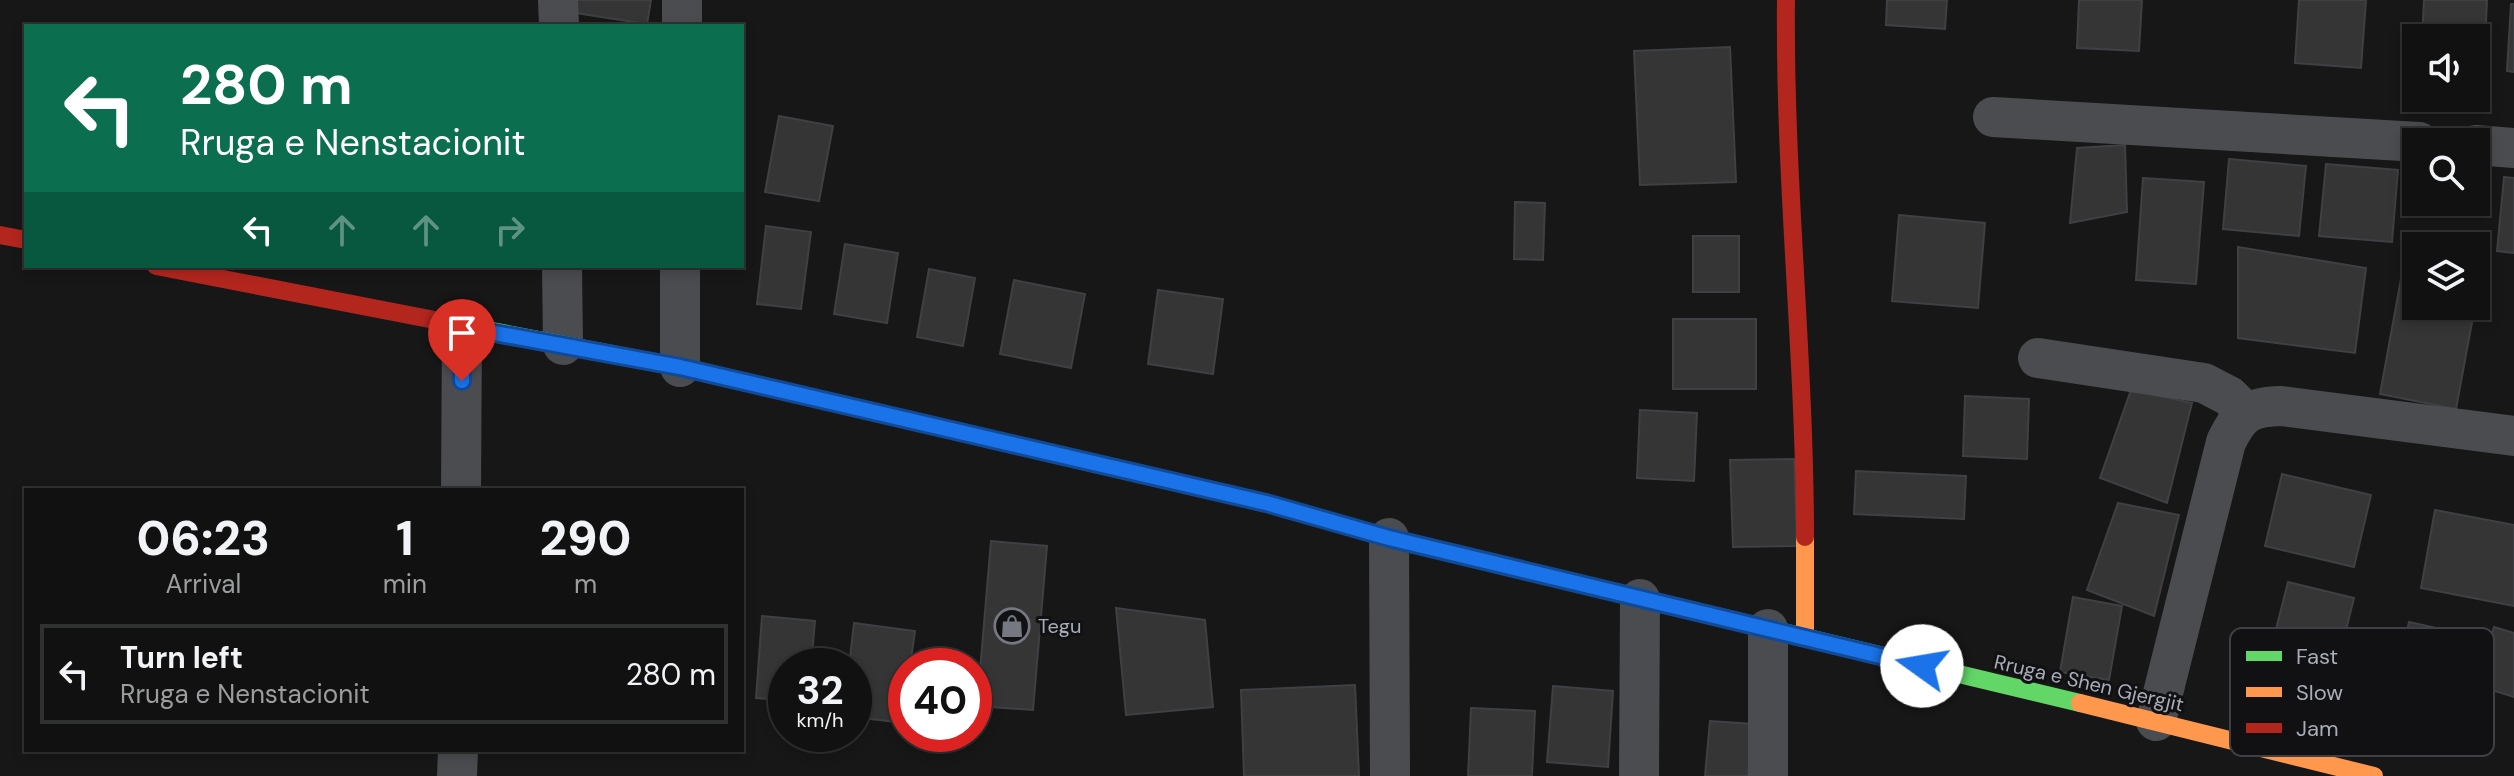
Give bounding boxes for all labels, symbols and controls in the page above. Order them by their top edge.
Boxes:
map controls [2402,24,2490,320]
button: sound [2402,24,2490,112]
text: 280 m [180,48,353,121]
icon: left [48,56,152,160]
text: Rruga e Nenstacionit [180,119,526,166]
button: search [2402,128,2490,216]
icon: left [236,208,280,252]
icon: ahead [320,208,364,252]
icon: ahead [404,208,448,252]
icon: right [488,208,532,252]
button: layers [2402,232,2490,320]
pin [428,299,496,381]
icon: arrive [440,311,484,355]
text: 06:23 [137,507,270,570]
text: 1 [396,507,414,570]
text: 290 [539,507,631,570]
text: Arrival [165,567,241,601]
text: min [383,567,427,601]
text: m [574,567,597,601]
shop icon: Tegu [993,607,1031,645]
place label: Tegu [1038,613,1081,639]
position arrow [1880,624,1964,708]
legend [2230,628,2494,756]
text: Turn left [120,638,243,677]
text: Fast [2296,642,2338,671]
speed limit sign: 40 [888,648,992,752]
street label: Rruga e Shen Gjergjit [1992,649,2186,717]
icon: left [52,652,96,696]
text: 280 m [626,655,716,694]
text: 32 [796,664,844,716]
text: Rruga e Nenstacionit [120,677,370,711]
text: Slow [2296,678,2343,707]
text: km/h [796,707,844,733]
text: Jam [2296,714,2339,743]

